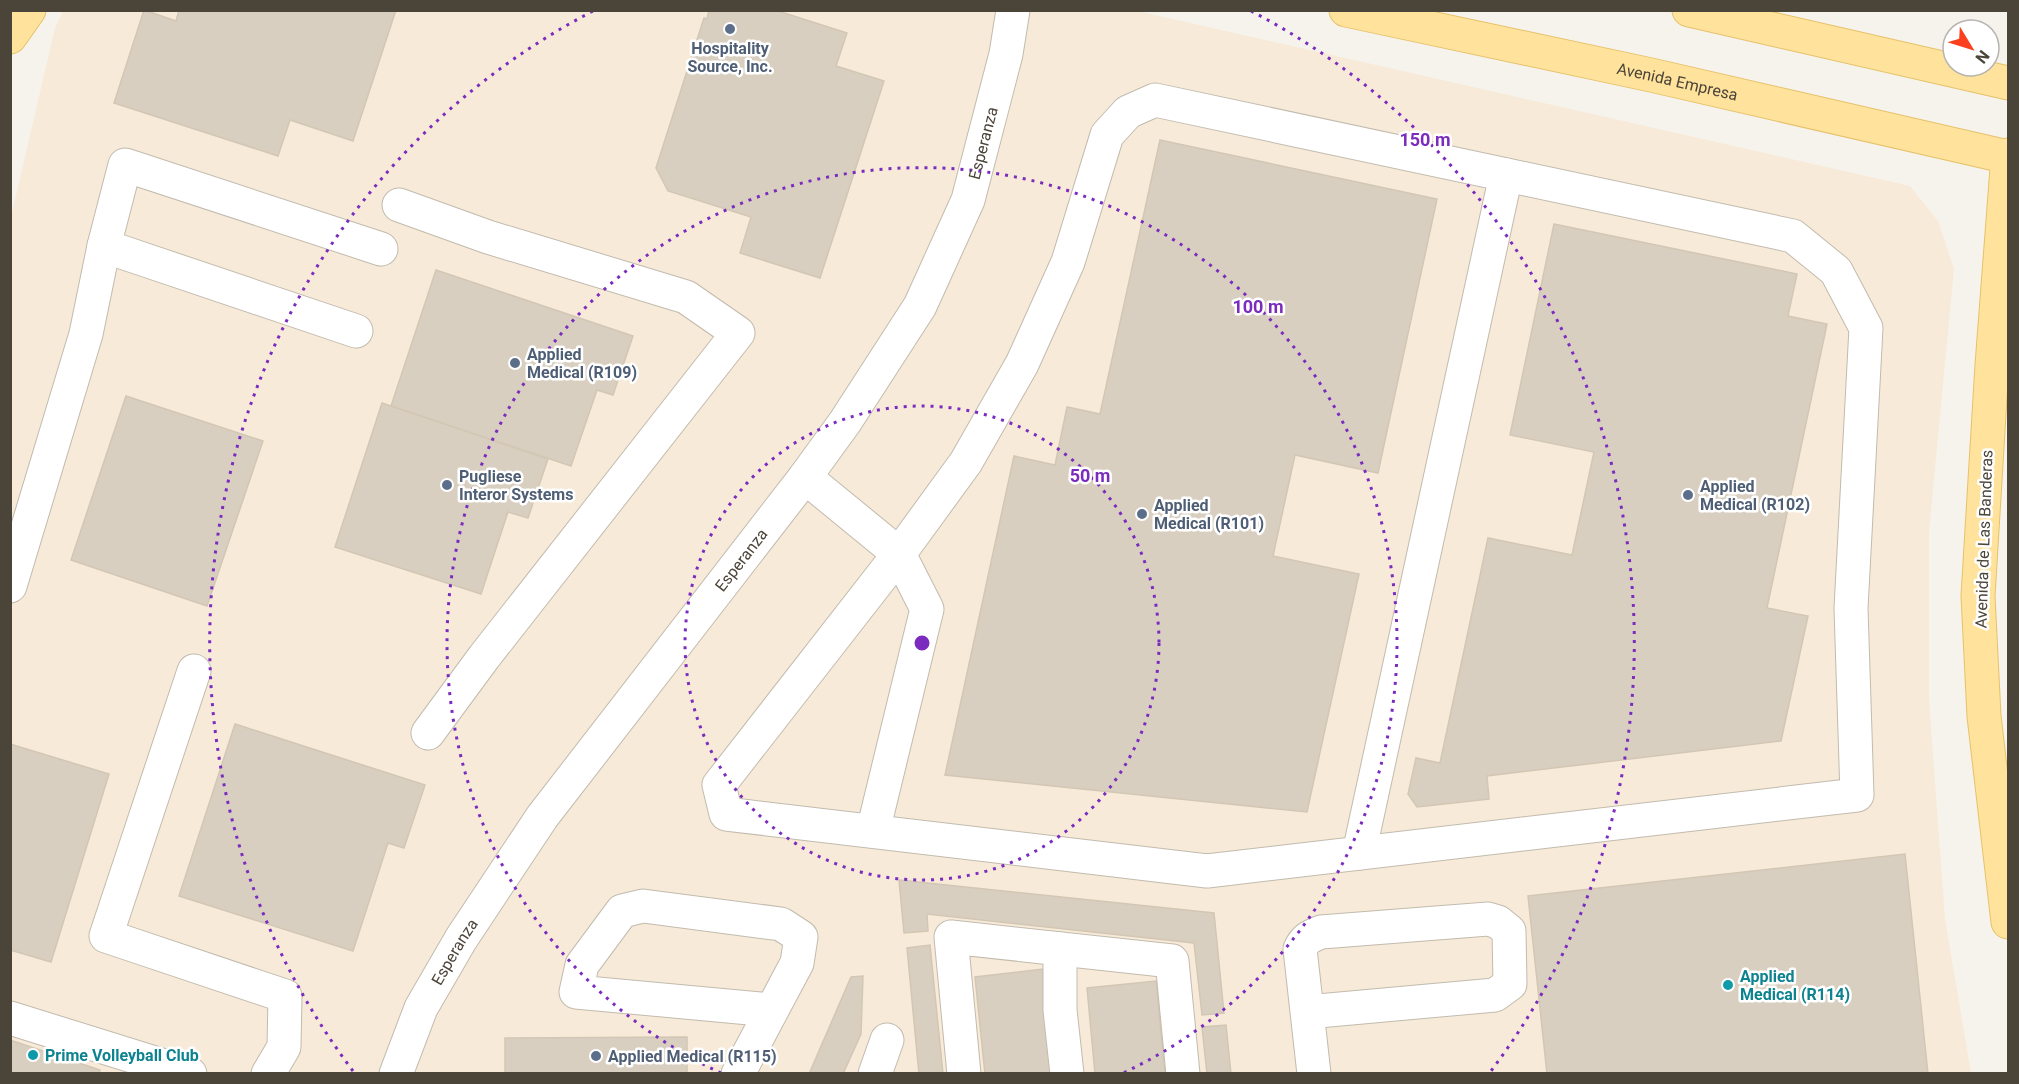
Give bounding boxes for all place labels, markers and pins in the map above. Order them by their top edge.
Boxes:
marker: Hospitality Source, Inc. [723,22,737,36]
place label: Hospitality Source, Inc. [687,39,773,76]
place label: Applied Medical (R109) [527,345,637,382]
marker: Applied Medical (R109) [508,356,522,370]
place label: Pugliese Interor Systems [459,467,573,504]
place label: Applied Medical (R102) [1700,477,1810,514]
marker: Pugliese Interor Systems [440,478,454,492]
marker: Applied Medical (R102) [1681,488,1695,502]
place label: Applied Medical (R101) [1154,496,1264,533]
marker: Applied Medical (R101) [1135,507,1149,521]
centre of rings [912,633,932,653]
place label: Applied Medical (R114) [1740,967,1850,1004]
marker: Applied Medical (R114) [1721,978,1735,992]
place label: Prime Volleyball Club [45,1046,199,1065]
place label: Applied Medical (R115) [608,1047,777,1066]
marker: Prime Volleyball Club [26,1048,40,1062]
marker: Applied Medical (R115) [589,1049,603,1063]

